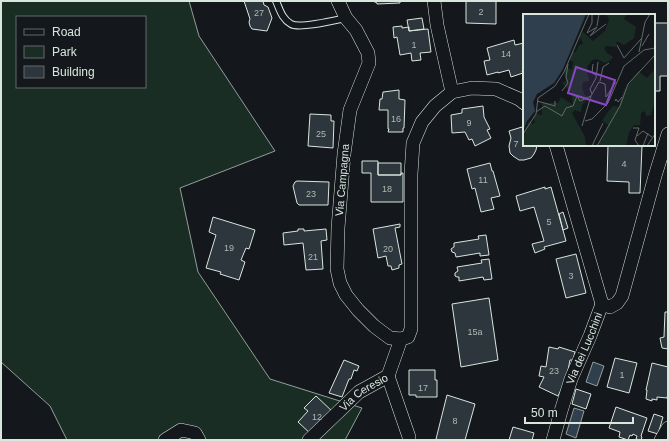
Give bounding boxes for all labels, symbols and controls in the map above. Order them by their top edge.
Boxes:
house number: 2 [478,7,484,17]
house number: 27 [254,8,264,18]
inset map [523,14,655,146]
legend [16,16,146,88]
text: Road [52,25,81,39]
house number: 1 [411,40,417,50]
text: Park [52,45,78,59]
house number: 14 [501,49,511,59]
text: Building [52,65,95,79]
house number: 16 [391,114,401,124]
house number: 9 [466,118,472,128]
house number: 25 [316,129,326,139]
house number: 7 [513,139,519,149]
street label: Via Campagna [333,142,351,217]
house number: 4 [621,159,627,169]
house number: 11 [478,175,488,185]
house number: 18 [382,184,392,194]
house number: 23 [306,189,316,199]
house number: 5 [546,217,552,227]
house number: 19 [224,243,234,253]
house number: 20 [383,244,393,254]
house number: 21 [308,252,318,262]
house number: 3 [568,271,574,281]
street label: Via dei Lucchini [564,311,604,386]
house number: 15a [467,327,483,337]
house number: 23 [549,366,559,376]
house number: 1 [619,370,625,380]
street label: Via Ceresio [337,371,390,413]
house number: 17 [418,383,428,393]
scale bar [525,399,633,425]
text: 50 m [531,406,558,420]
house number: 12 [312,412,322,422]
house number: 8 [452,416,458,426]

